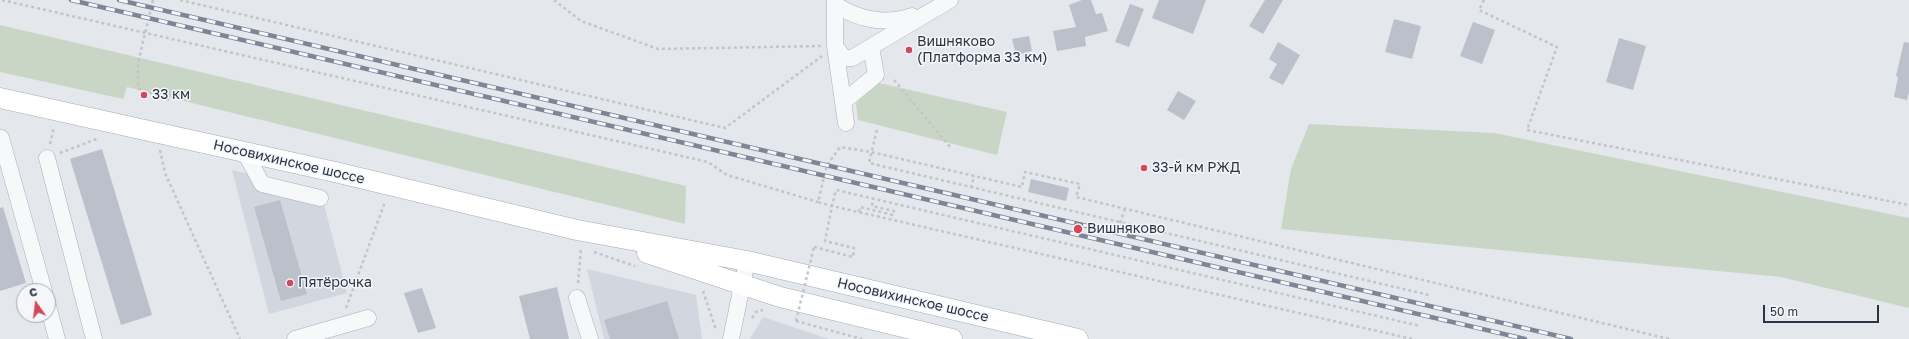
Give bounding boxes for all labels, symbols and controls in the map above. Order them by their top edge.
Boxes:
place label: Вишняково (Платформа 33 км) [917,34,1048,66]
marker: Вишняково (Платформа 33 км) [904,45,914,55]
place label: 33 км [152,87,190,103]
marker: 33 км [139,90,149,100]
street label: Носовихинское шоссе [212,136,366,188]
place label: 33-й км РЖД [1152,160,1240,176]
marker: 33-й км РЖД [1139,163,1149,173]
place label: Вишняково [1087,221,1165,237]
marker: Вишняково [1072,223,1084,235]
street label: Носовихинское шоссе [836,274,990,326]
place label: Пятёрочка [298,275,372,291]
marker: Пятёрочка [285,278,295,288]
north arrow [16,283,56,323]
text: С [28,285,39,299]
scale bar [1765,297,1881,323]
text: 50 m [1770,304,1798,319]

